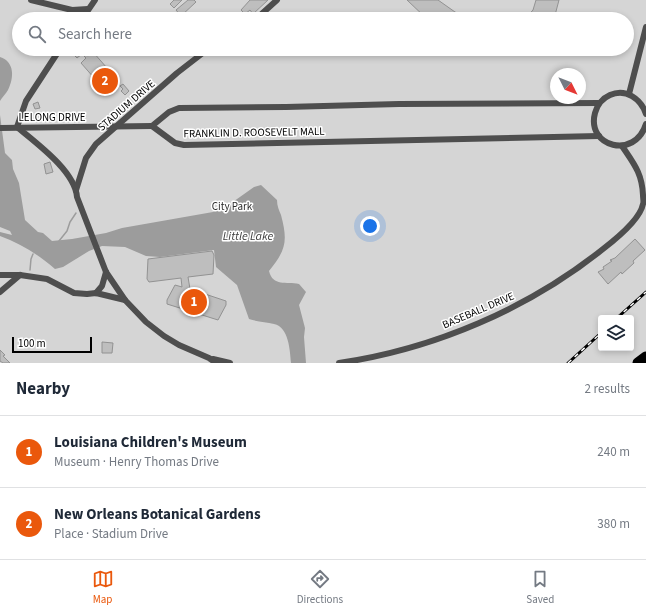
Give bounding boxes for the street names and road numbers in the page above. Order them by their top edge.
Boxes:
street label: STADIUM DRIVE [94,76,158,134]
street label: LELONG DRIVE [19,110,86,125]
street label: FRANKLIN D. ROOSEVELT MALL [183,124,325,141]
street label: BASEBALL DRIVE [440,288,517,332]

